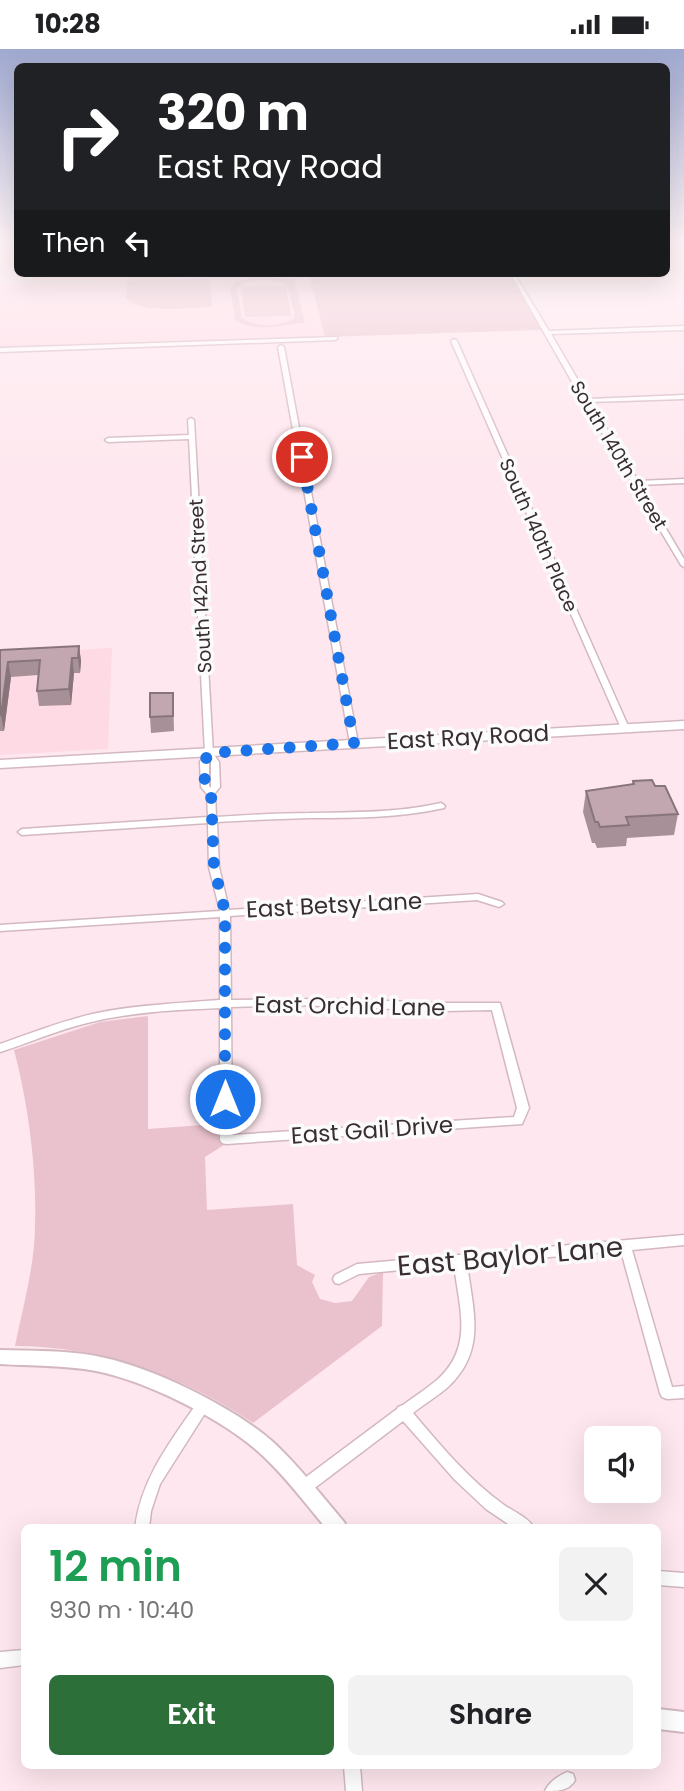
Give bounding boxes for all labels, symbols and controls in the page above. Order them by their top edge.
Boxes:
text: 10:28 [35,6,101,42]
text: 320 m [157,79,309,147]
icon: right [42,91,133,182]
text: East Ray Road [157,144,383,189]
icon: left [119,224,157,262]
text: Then [42,225,105,261]
street label: South 140th Street [563,376,674,535]
pin [272,427,332,487]
icon: arrive [283,438,321,476]
street label: South 140th Place [493,454,585,616]
street label: South 142nd Street [182,498,219,674]
street label: East Ray Road [386,717,550,757]
street label: East Betsy Lane [245,884,423,926]
street label: East Orchid Lane [254,988,446,1024]
position arrow [188,1062,262,1136]
street label: East Gail Drive [290,1108,454,1152]
street label: East Baylor Lane [396,1227,625,1286]
map controls [584,1426,661,1503]
button: sound [584,1426,661,1503]
text: 12 min [49,1537,182,1596]
button: close [559,1547,633,1621]
text: 930 m · 10:40 [49,1594,194,1626]
button: Exit [49,1675,334,1755]
button: Share [348,1675,633,1755]

